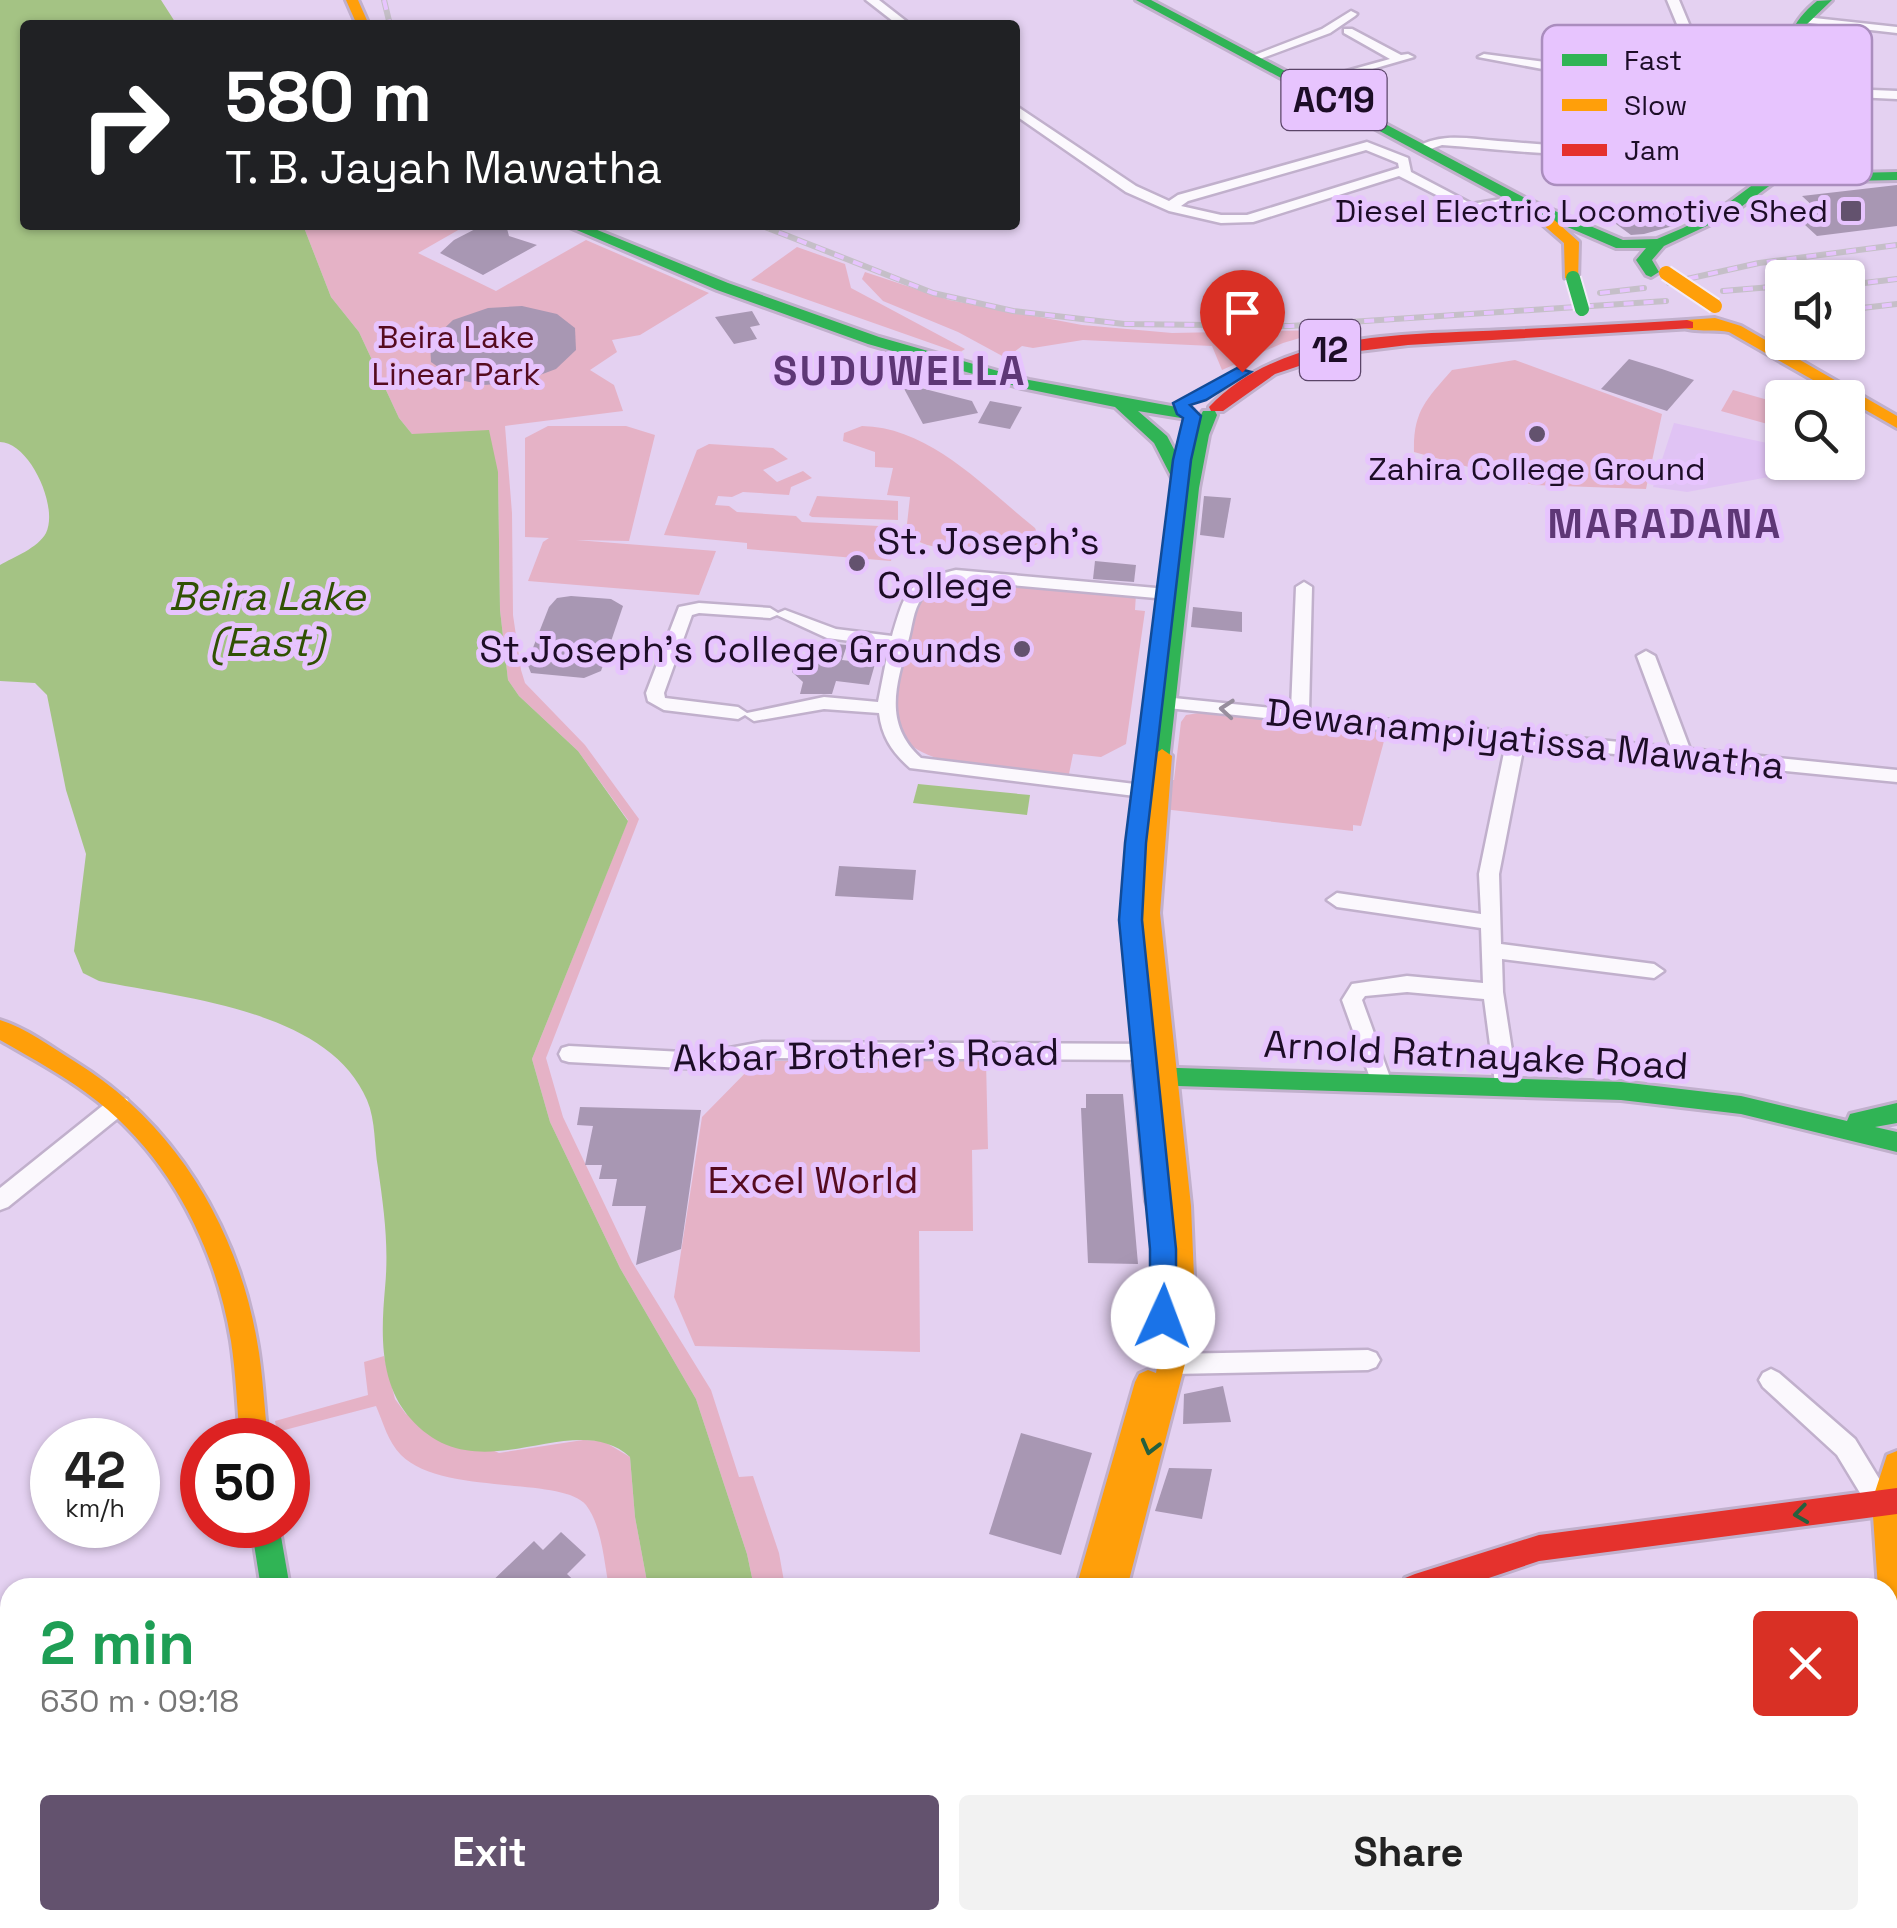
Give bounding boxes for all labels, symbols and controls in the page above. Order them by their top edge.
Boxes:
legend [1542,25,1872,185]
text: Fast [1624,42,1682,78]
text: 580 m [225,52,432,141]
icon: right [60,60,190,190]
road number: AC19 [1282,70,1386,130]
text: Slow [1624,87,1687,123]
text: Jam [1624,132,1680,168]
text: T. B. Jayah Mawatha [225,139,662,196]
place label: Diesel Electric Locomotive Shed [1335,191,1828,231]
marker: Diesel Electric Locomotive Shed [1838,198,1864,224]
map controls [1765,260,1865,480]
button: sound [1765,260,1865,360]
pin [1200,270,1285,373]
icon: arrive [1215,285,1270,340]
park label: Beira Lake Linear Park [371,317,541,394]
road number: 12 [1300,320,1360,380]
district label: SUDUWELLA [773,346,1027,397]
button: search [1765,380,1865,480]
marker: Zahira College Ground [1526,423,1548,445]
place label: Zahira College Ground [1368,449,1706,489]
district label: MARADANA [1547,499,1783,550]
place label: St. Joseph's College [877,517,1100,609]
marker: St. Joseph's College [846,552,868,574]
water label: Beira Lake (East) [169,571,367,668]
place label: St.Joseph's College Grounds [479,625,1002,673]
marker: St.Joseph's College Grounds [1011,638,1033,660]
street label: Dewanampiyatissa Mawatha [1264,688,1786,790]
one-way arrow [1218,698,1234,720]
street label: Arnold Ratnayake Road [1262,1020,1690,1090]
street label: Akbar Brother's Road [672,1028,1060,1082]
park label: Excel World [707,1156,919,1204]
position arrow [1111,1265,1215,1369]
speed limit sign: 50 [180,1418,310,1548]
one-way arrow [1140,1438,1161,1455]
text: 42 [64,1439,126,1503]
text: km/h [65,1492,125,1524]
one-way arrow [1792,1503,1809,1524]
text: 2 min [40,1605,195,1682]
button: close [1753,1611,1858,1716]
text: 630 m · 09:18 [40,1681,239,1721]
button: Exit [40,1795,939,1910]
button: Share [959,1795,1858,1910]

